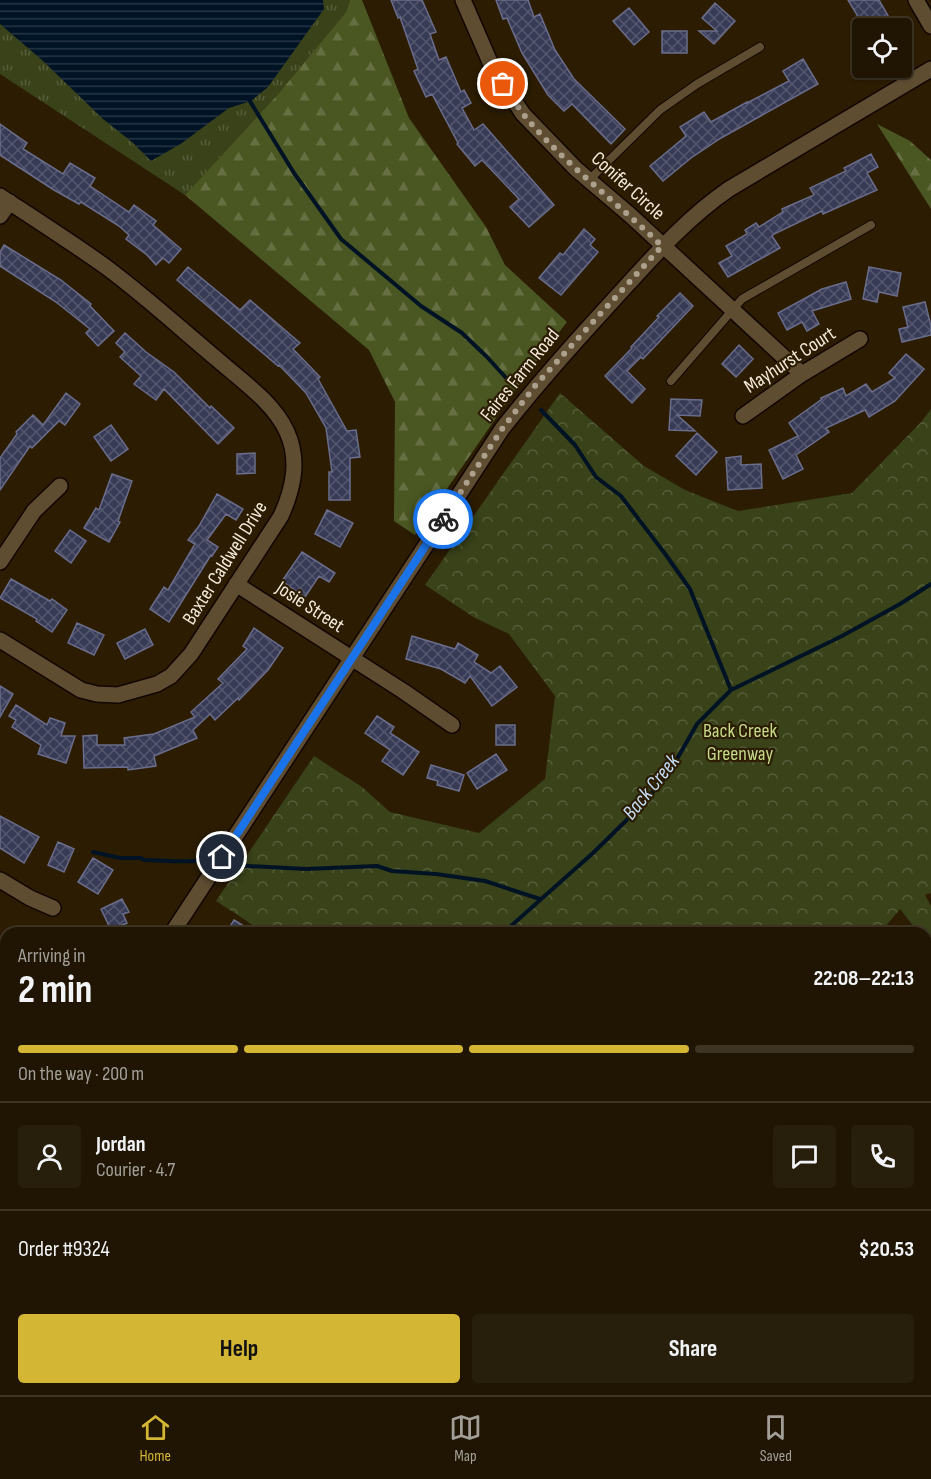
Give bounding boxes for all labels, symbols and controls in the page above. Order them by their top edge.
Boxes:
map controls [852,18,912,78]
button: locate [852,18,912,78]
pin [477,58,528,109]
icon: bag [486,67,519,100]
street label: Conifer Circle [586,147,670,225]
street label: Mayhurst Court [740,322,840,398]
street label: Faires Farm Road [475,324,565,426]
courier [413,489,473,549]
street label: Baxter Caldwell Drive [178,497,272,629]
icon: bike [427,503,460,536]
street label: Josie Street [270,575,349,638]
park label: Back Creek Greenway [703,719,777,766]
water label: Back Creek [617,748,686,825]
pin [196,831,247,882]
icon: home [205,840,238,873]
text: Arriving in [18,944,86,968]
text: 22:08–22:13 [813,965,914,992]
text: 2 min [18,967,92,1014]
text: On the way · 200 m [18,1062,144,1086]
button: person [18,1125,81,1188]
button: chat [773,1125,836,1188]
button: phone [851,1125,914,1188]
text: Jordan [96,1131,145,1158]
text: Courier · 4.7 [96,1158,175,1182]
text: Order #9324 [18,1236,110,1263]
text: $20.53 [859,1236,914,1263]
button: Help [18,1314,460,1383]
button: Share [472,1314,914,1383]
tab: Home [139,1411,172,1466]
tab: Map [449,1411,482,1466]
tab: Saved [759,1411,792,1466]

